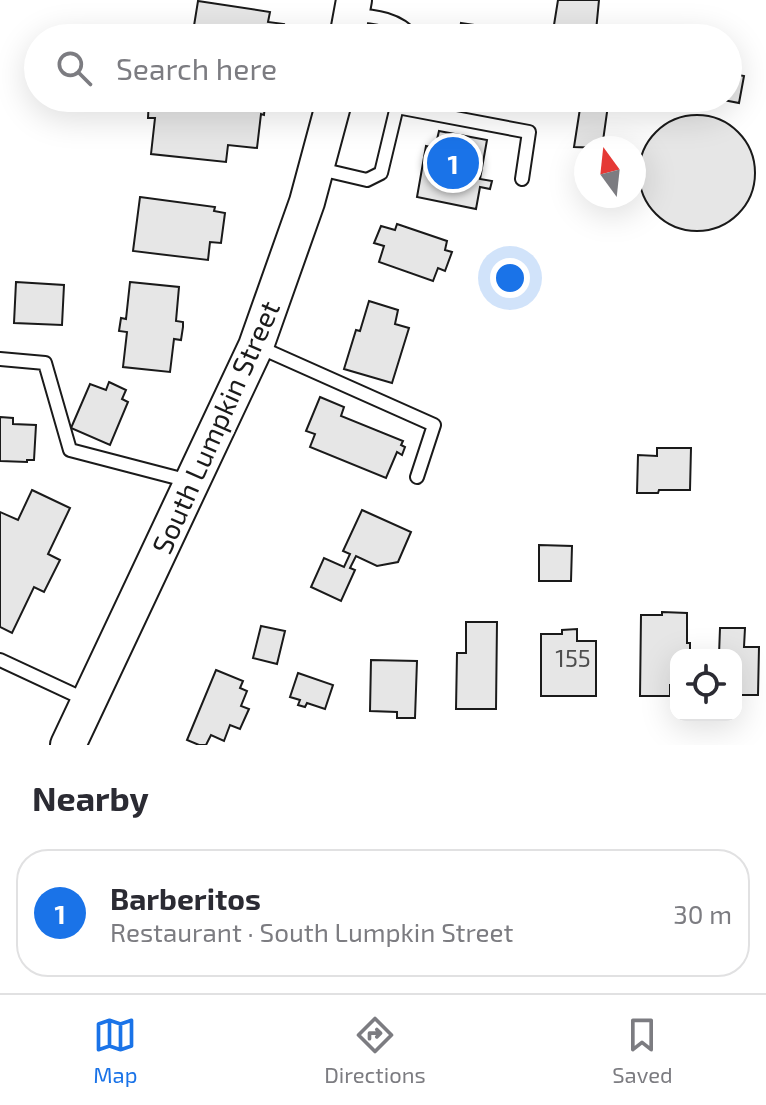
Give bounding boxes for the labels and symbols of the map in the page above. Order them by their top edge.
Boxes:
pin: 1 [427,133,479,193]
north arrow [574,136,646,208]
your location [490,258,530,298]
street label: South Lumpkin Street [144,295,286,559]
house number: 155 [555,643,591,672]

